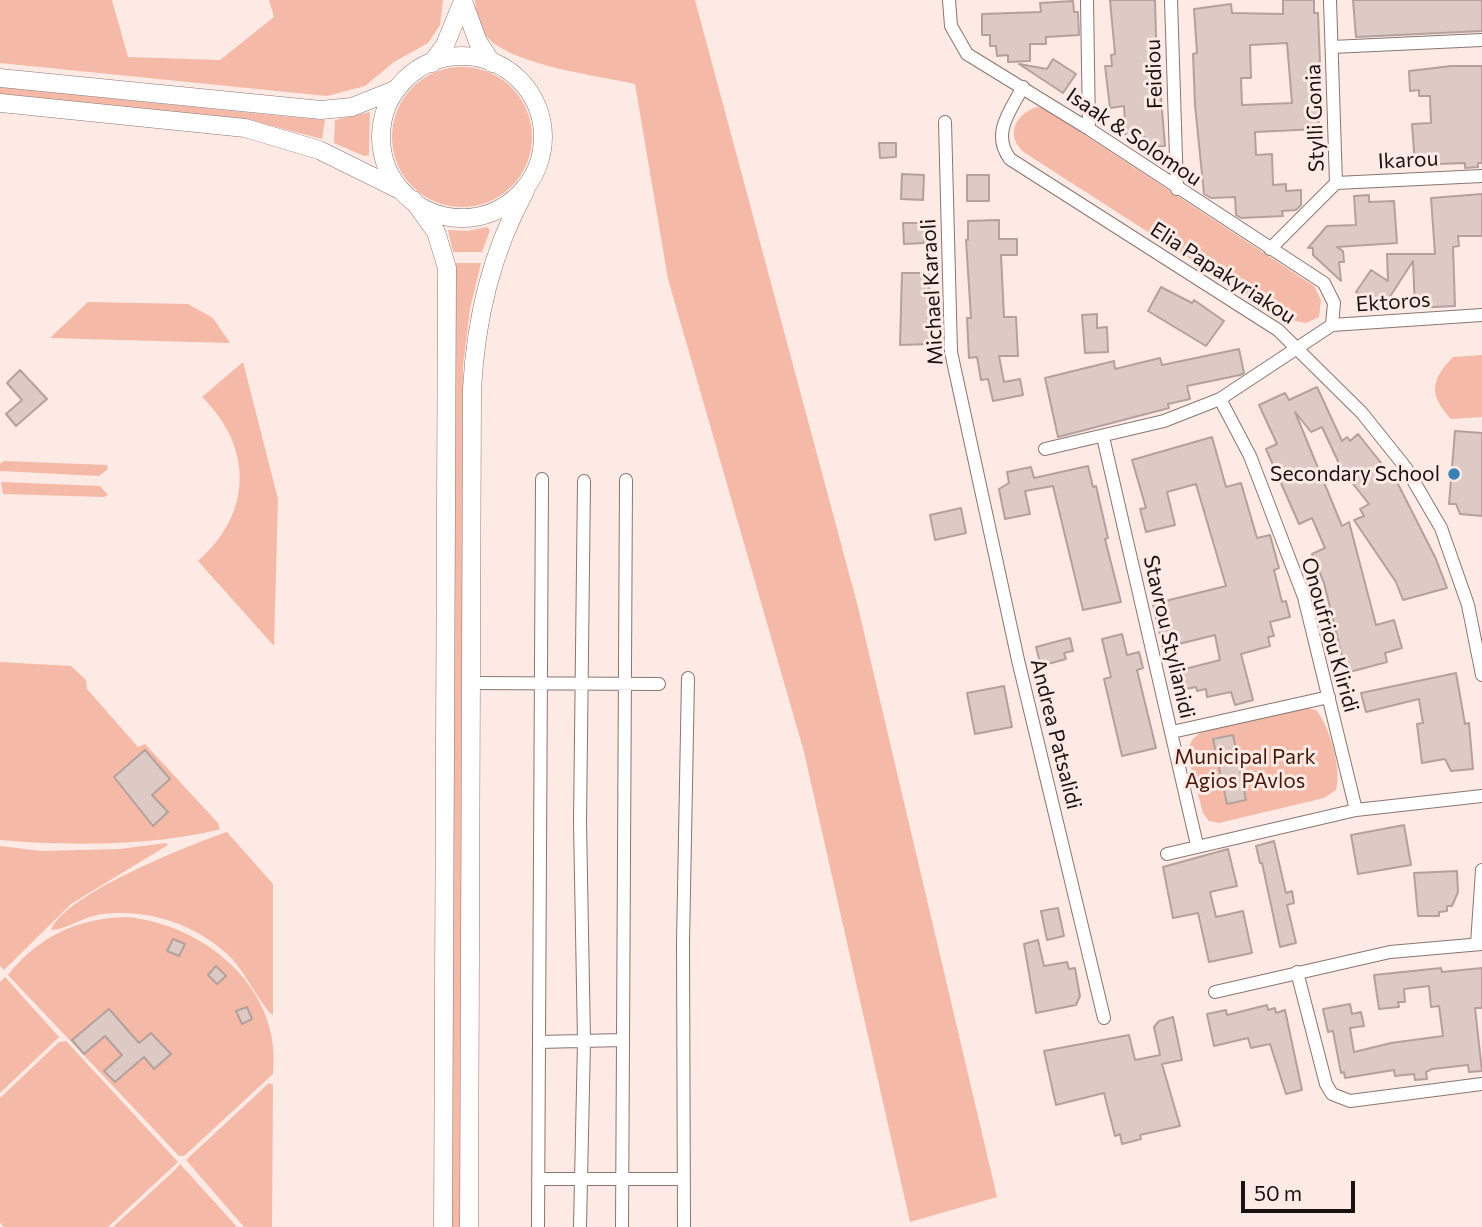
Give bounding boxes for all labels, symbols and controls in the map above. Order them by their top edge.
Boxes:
street label: Feidiou [1140,39,1168,109]
street label: Stylli Gonia [1301,64,1329,172]
street label: Isaak & Solomou [1062,82,1206,192]
street label: Ikarou [1377,146,1439,174]
street label: Elia Papakyriakou [1146,217,1300,329]
street label: Michael Karaoli [916,218,948,366]
street label: Ektoros [1355,287,1431,317]
place label: Secondary School [1270,461,1440,487]
marker: Secondary School [1446,466,1462,482]
street label: Stavrou Stylianidi [1138,553,1200,721]
street label: Onoufriou Kliridi [1296,555,1364,715]
street label: Andrea Patsalidi [1025,656,1087,812]
park label: Municipal Park Agios PAvlos [1174,744,1316,794]
scale bar [1244,1168,1358,1212]
text: 50 m [1254,1180,1302,1205]

